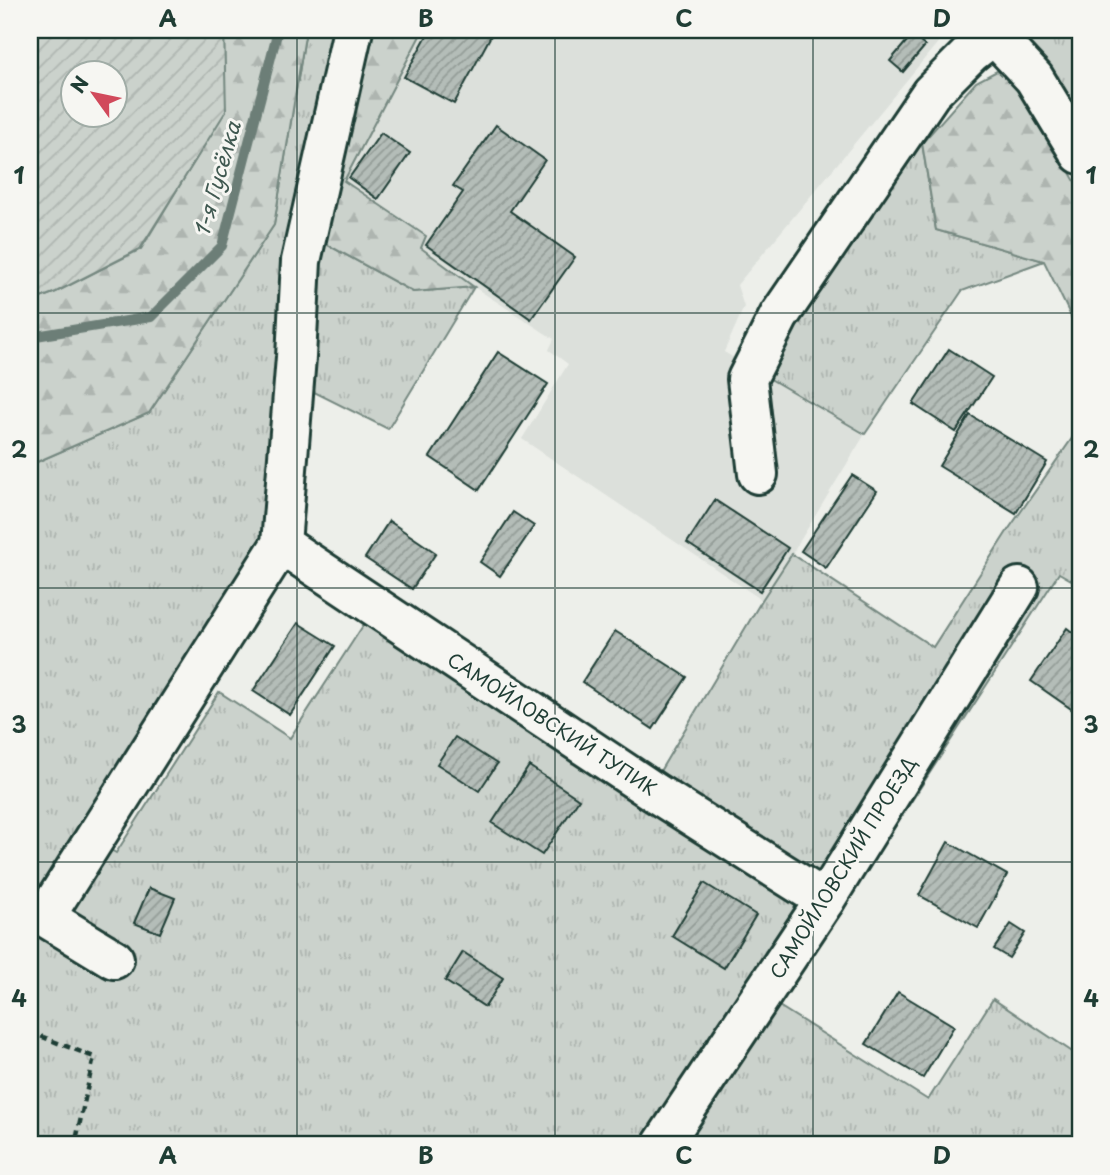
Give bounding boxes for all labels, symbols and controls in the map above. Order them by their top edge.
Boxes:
text: A [159,0,177,35]
text: B [418,0,434,35]
text: C [675,0,693,35]
text: D [933,0,951,35]
north arrow [60,60,130,130]
text: N [63,70,95,98]
water label: 1-я Гусёлка [184,116,248,240]
text: 1 [14,157,25,192]
text: 1 [1086,157,1097,192]
text: 2 [11,431,27,466]
text: 2 [1083,431,1099,466]
street label: САМОЙЛОВСКИЙ ТУПИК [442,645,663,802]
text: 3 [11,706,27,741]
text: 3 [1083,706,1099,741]
street label: САМОЙЛОВСКИЙ ПРОЕЗД [762,751,922,984]
text: 4 [11,980,27,1015]
text: 4 [1083,980,1099,1015]
text: A [159,1137,177,1172]
text: B [418,1137,434,1172]
text: C [675,1137,693,1172]
text: D [933,1137,951,1172]

